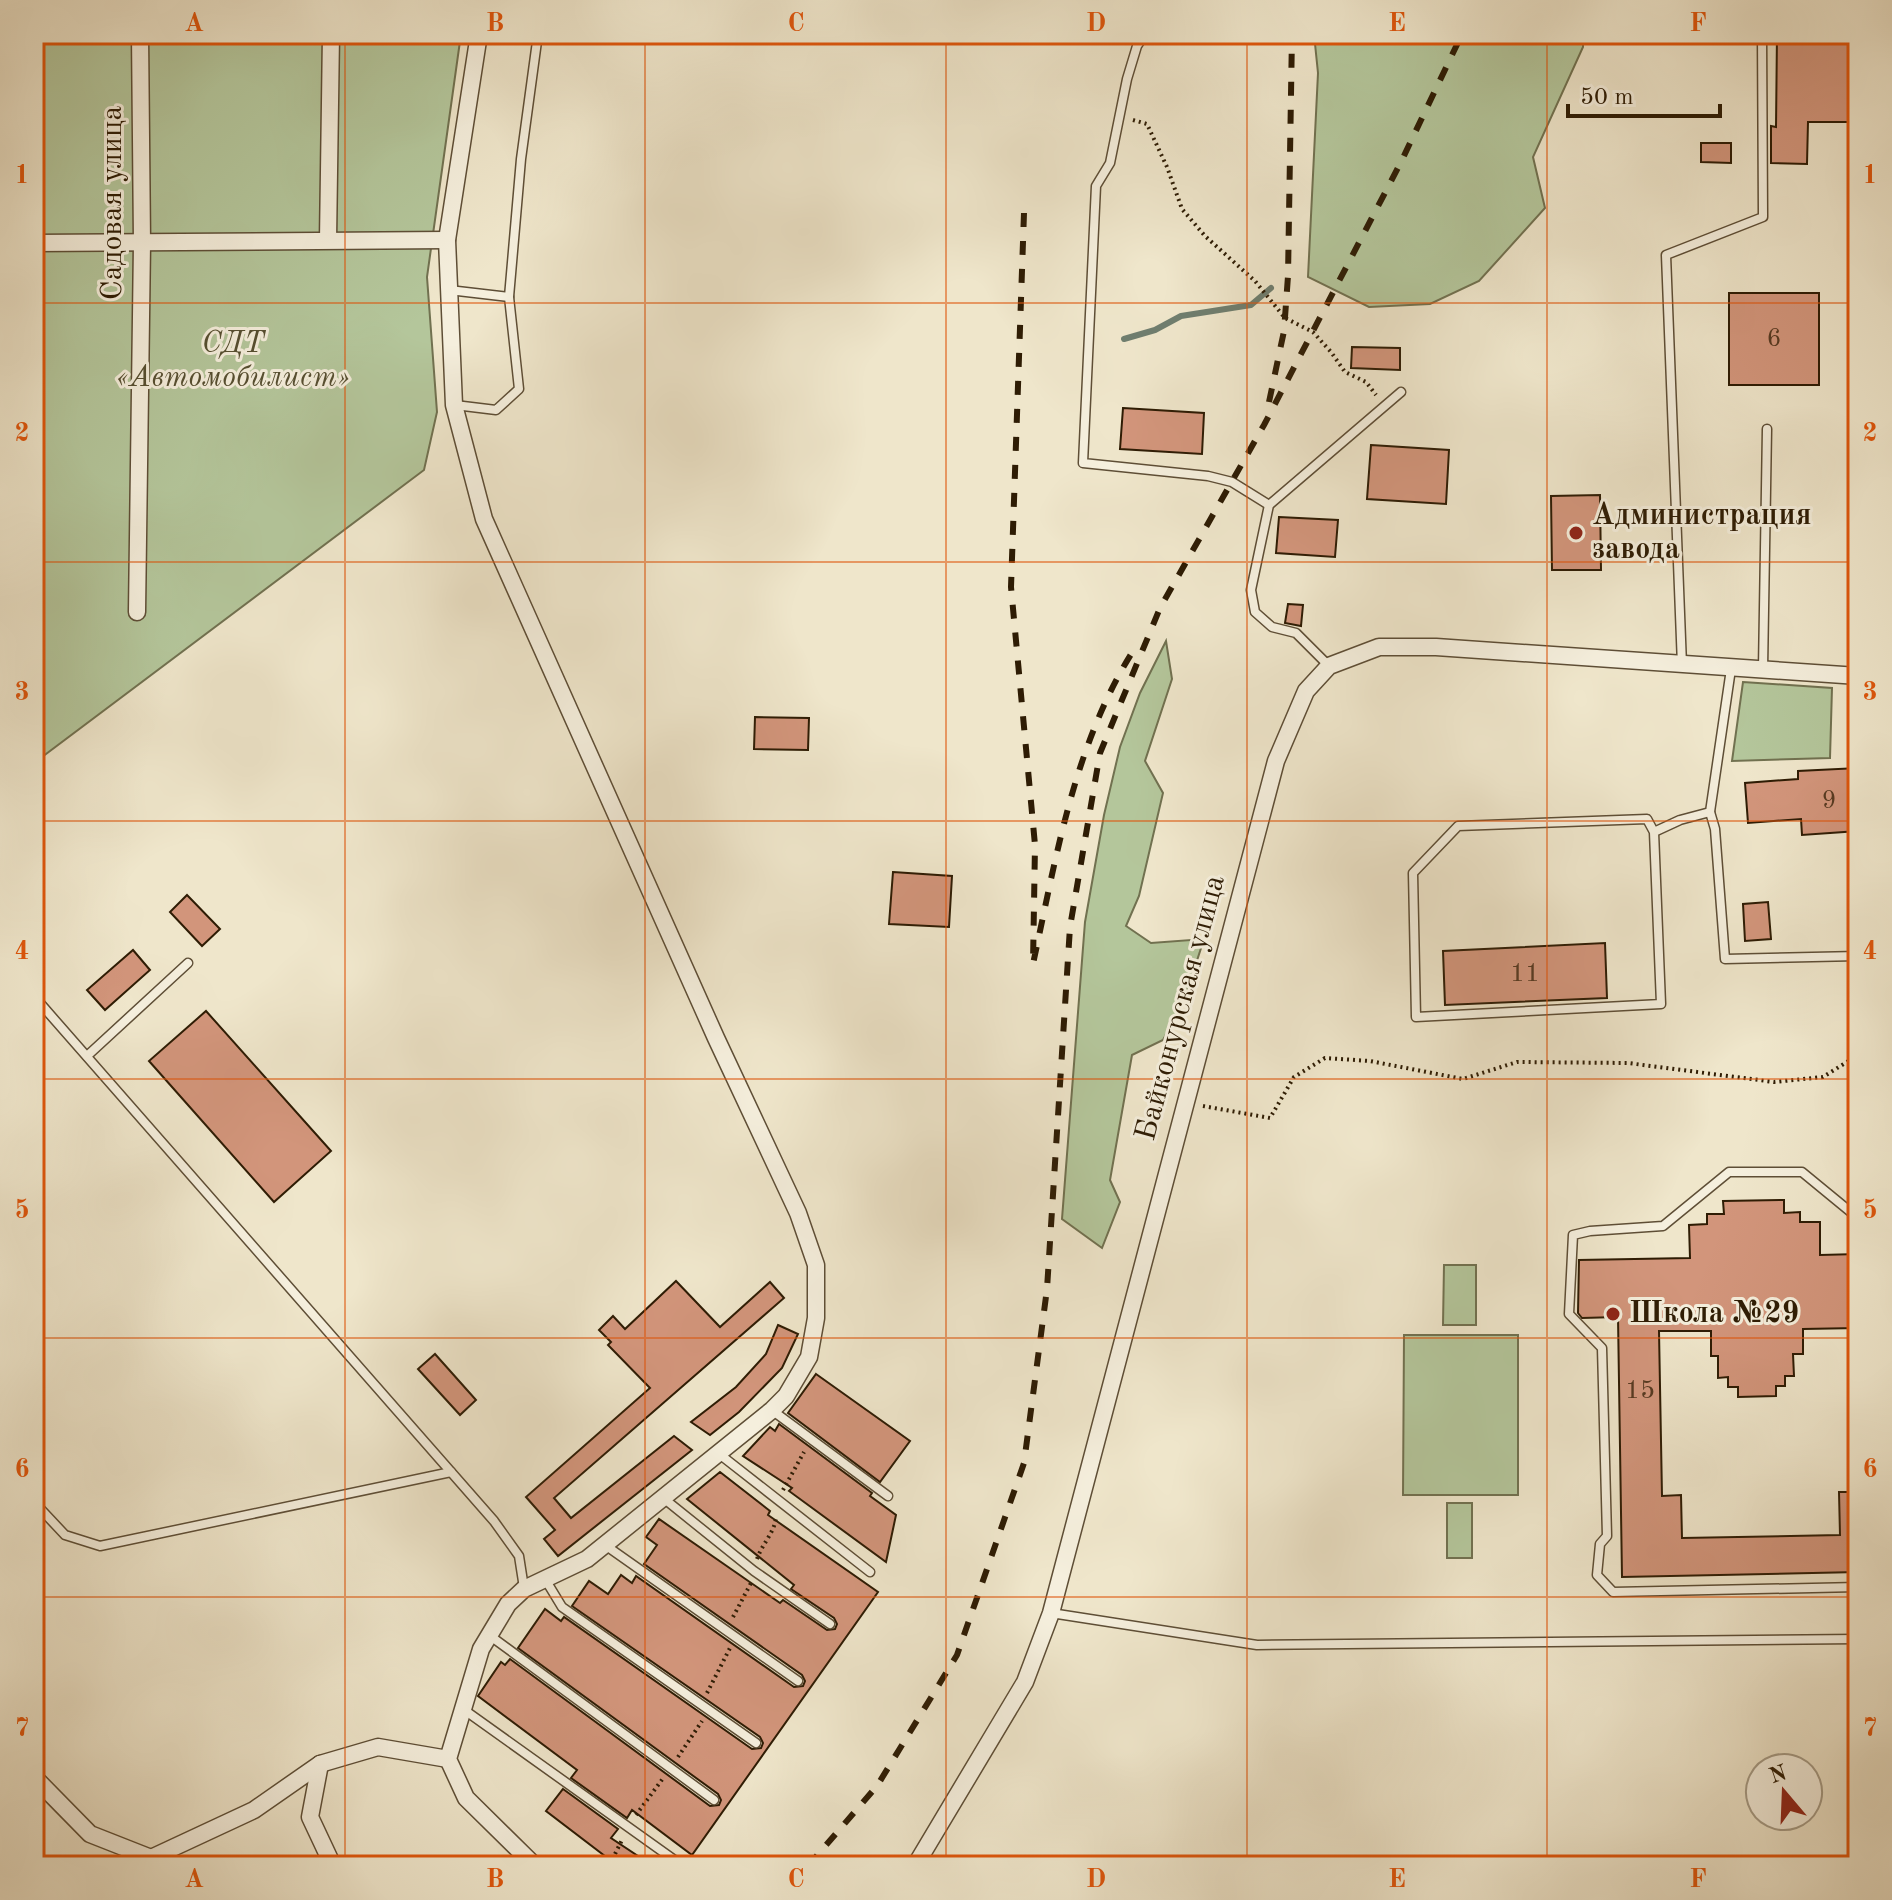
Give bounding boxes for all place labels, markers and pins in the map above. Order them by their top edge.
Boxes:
place label: Администрация завода [1592,501,1812,565]
marker: Администрация завода [1567,524,1585,542]
place label: Школа №29 [1629,1299,1799,1329]
marker: Школа №29 [1604,1305,1622,1323]

